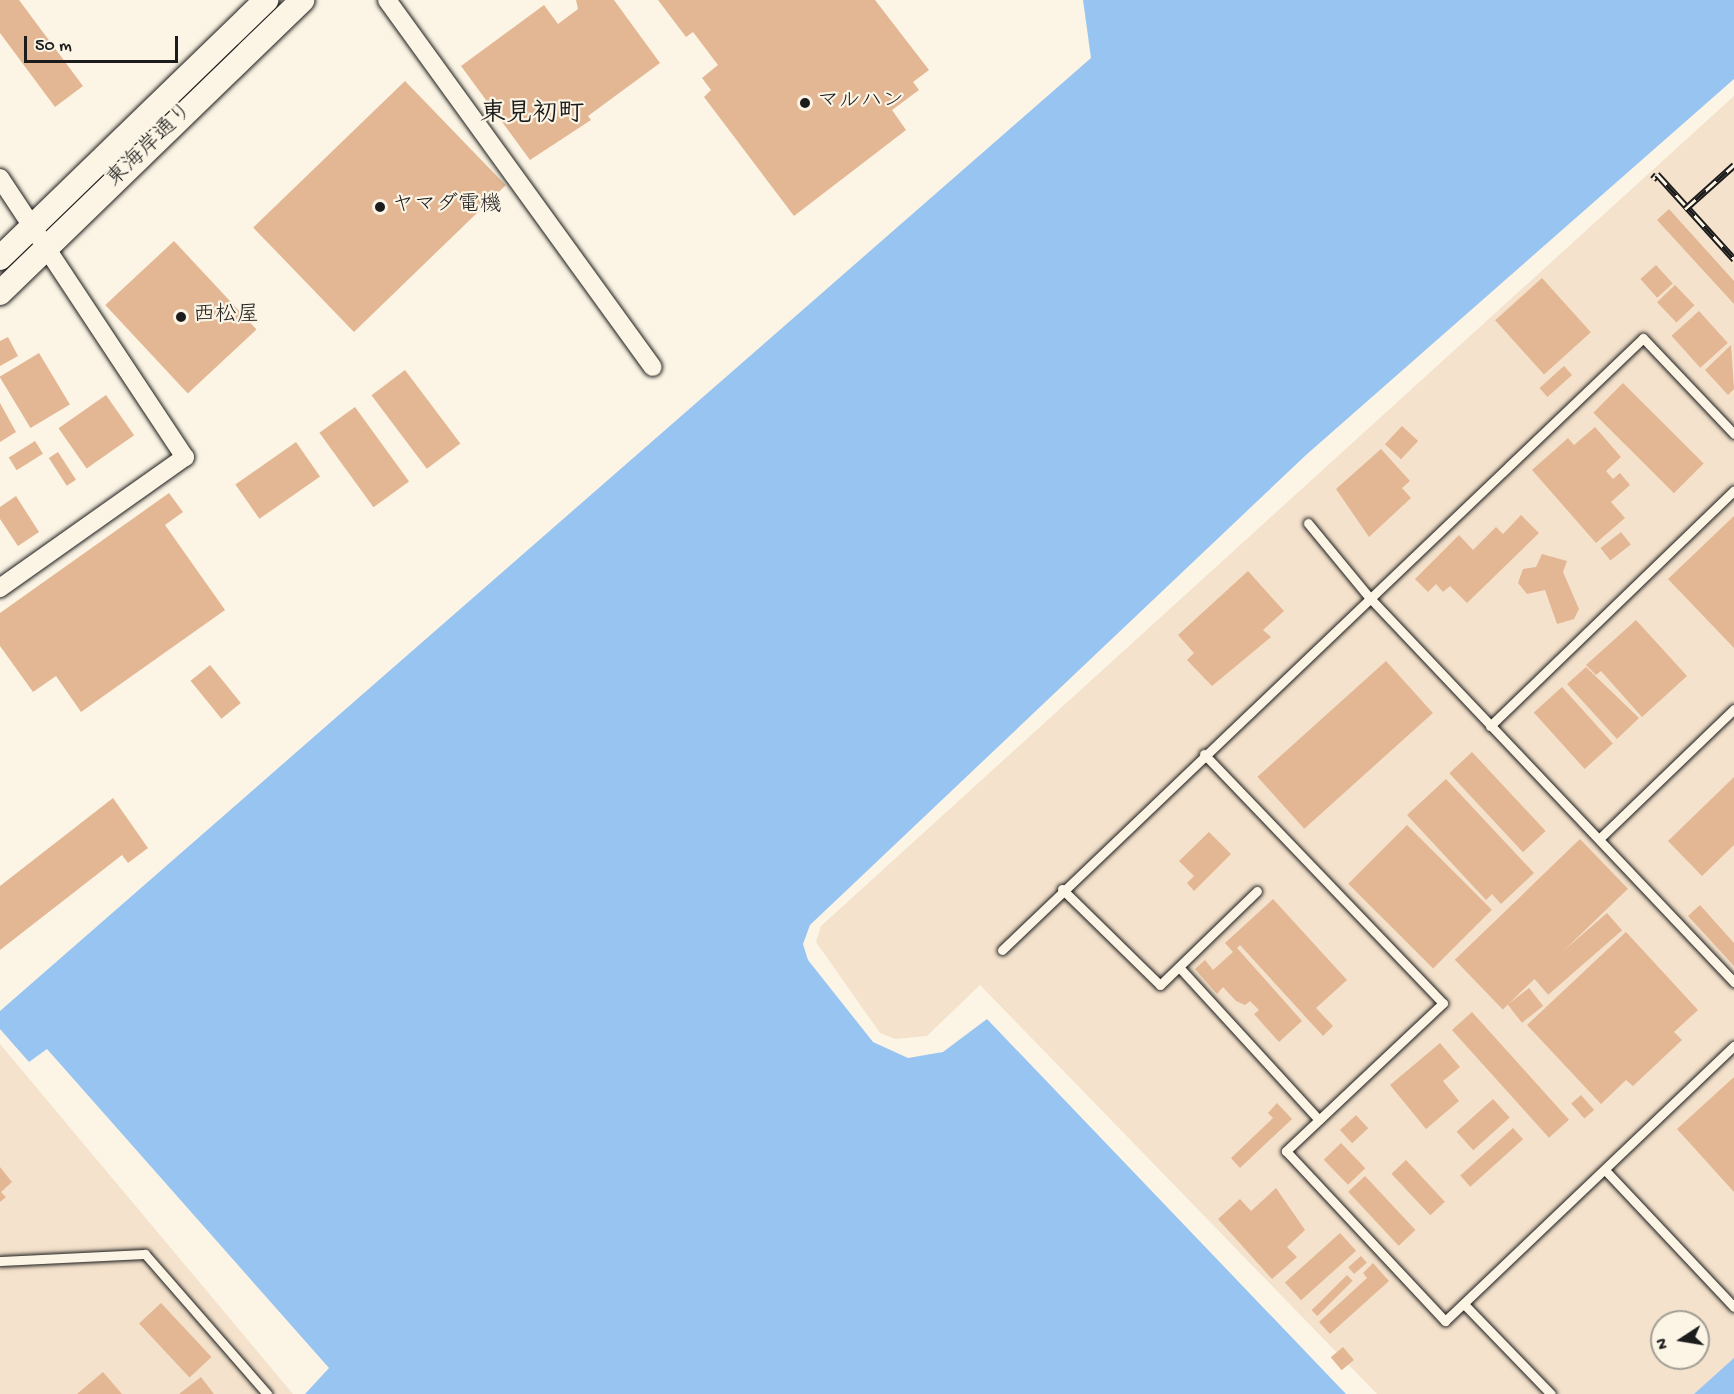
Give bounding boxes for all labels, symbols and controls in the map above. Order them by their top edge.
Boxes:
scale bar [27,24,182,62]
text: 50 m [35,36,72,57]
place label: マルハン [817,90,905,116]
marker: マルハン [798,96,812,110]
street label: 東海岸通り [102,98,200,194]
district label: 東見初町 [480,100,584,132]
place label: ヤマダ電機 [392,194,502,220]
marker: ヤマダ電機 [373,200,387,214]
place label: 西松屋 [193,304,259,330]
marker: 西松屋 [174,310,188,324]
north arrow [1650,1310,1710,1370]
text: N [1653,1336,1674,1351]

